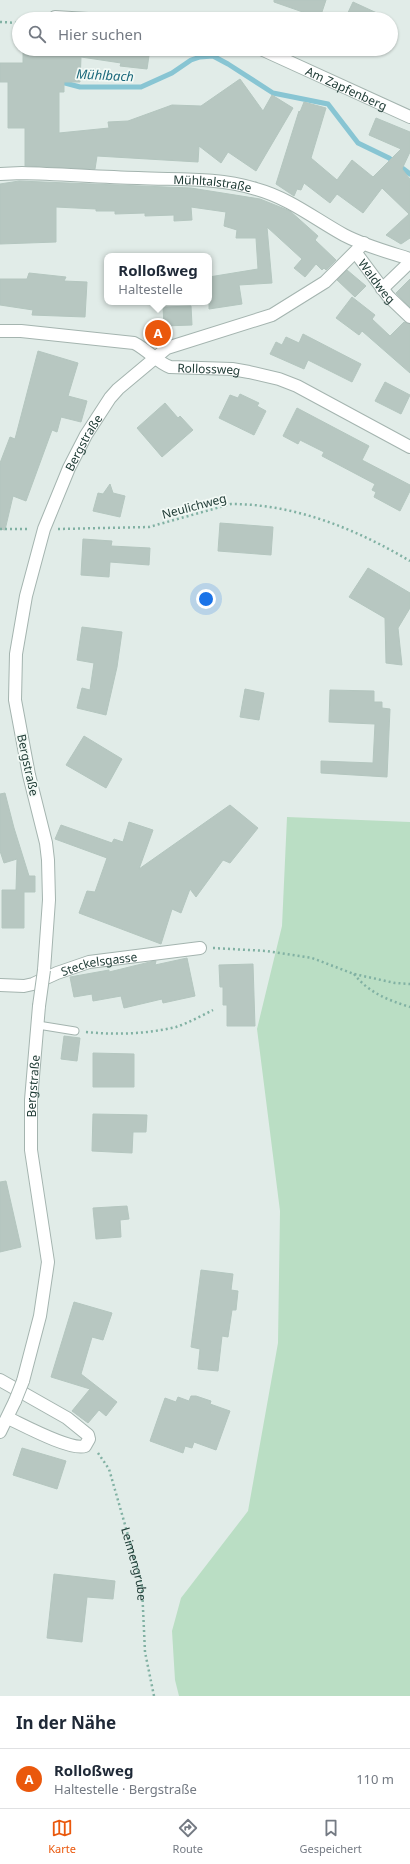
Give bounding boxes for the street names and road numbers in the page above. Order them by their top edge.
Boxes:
street label: Am Zapfenberg [303,62,390,114]
street label: Mühltalstraße [173,170,254,196]
street label: Waldweg [355,255,399,307]
street label: Rollossweg [177,359,242,379]
street label: Bergstraße [60,411,106,474]
street label: Neulichweg [160,489,228,523]
street label: Bergstraße [13,733,43,798]
street label: Steckelsgasse [58,947,138,980]
street label: Bergstraße [23,1054,43,1117]
street label: Leimengrube [118,1525,151,1601]

